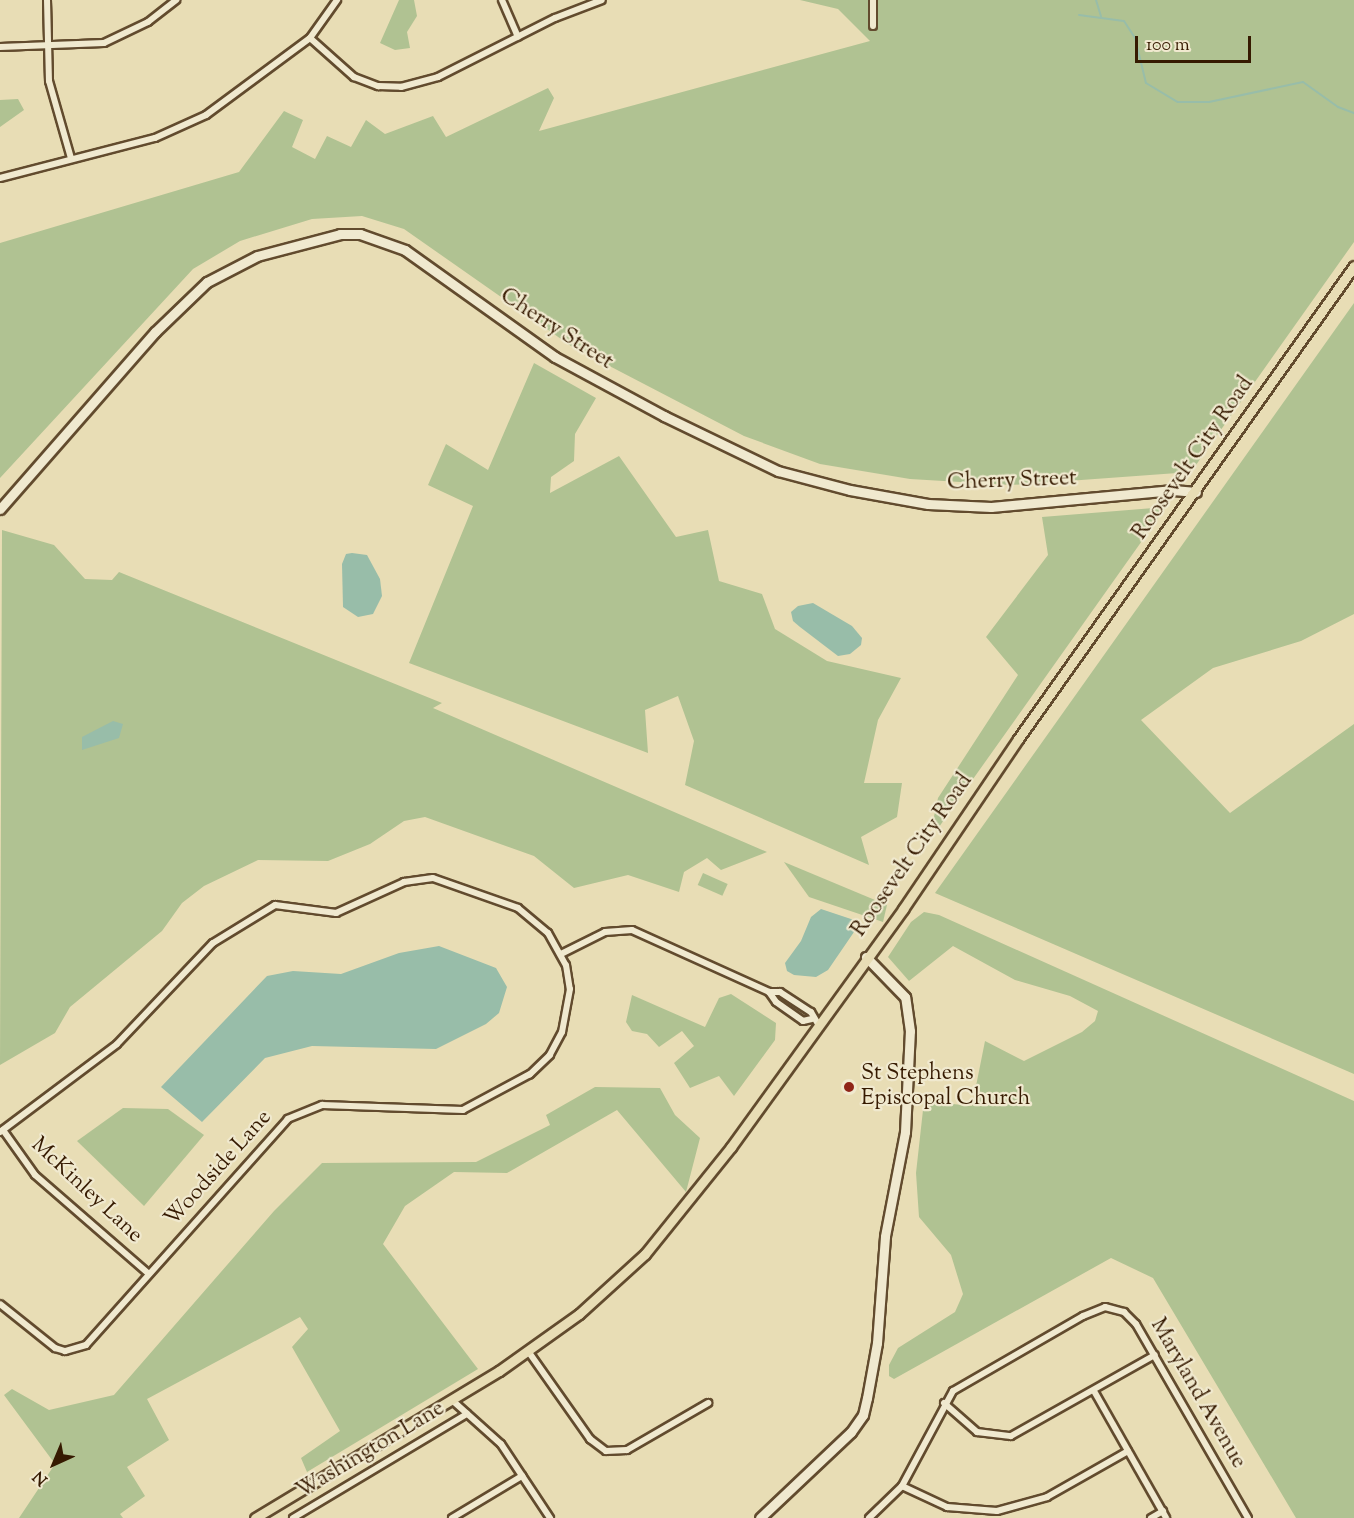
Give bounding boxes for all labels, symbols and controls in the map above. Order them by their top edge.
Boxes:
scale bar [1138,24,1254,62]
text: 100 m [1146,33,1190,59]
street label: Cherry Street [494,284,618,376]
street label: Roosevelt City Road [1128,372,1260,546]
street label: Cherry Street [947,467,1077,497]
street label: Roosevelt City Road [847,769,979,943]
place label: St Stephens Episcopal Church [861,1061,1030,1112]
marker: St Stephens Episcopal Church [842,1080,856,1094]
street label: Woodside Lane [160,1105,278,1233]
street label: McKinley Lane [25,1133,147,1249]
street label: Maryland Avenue [1143,1314,1251,1474]
street label: Washington Lane [292,1396,450,1506]
north arrow [24,1434,84,1494]
text: N [29,1465,54,1490]

